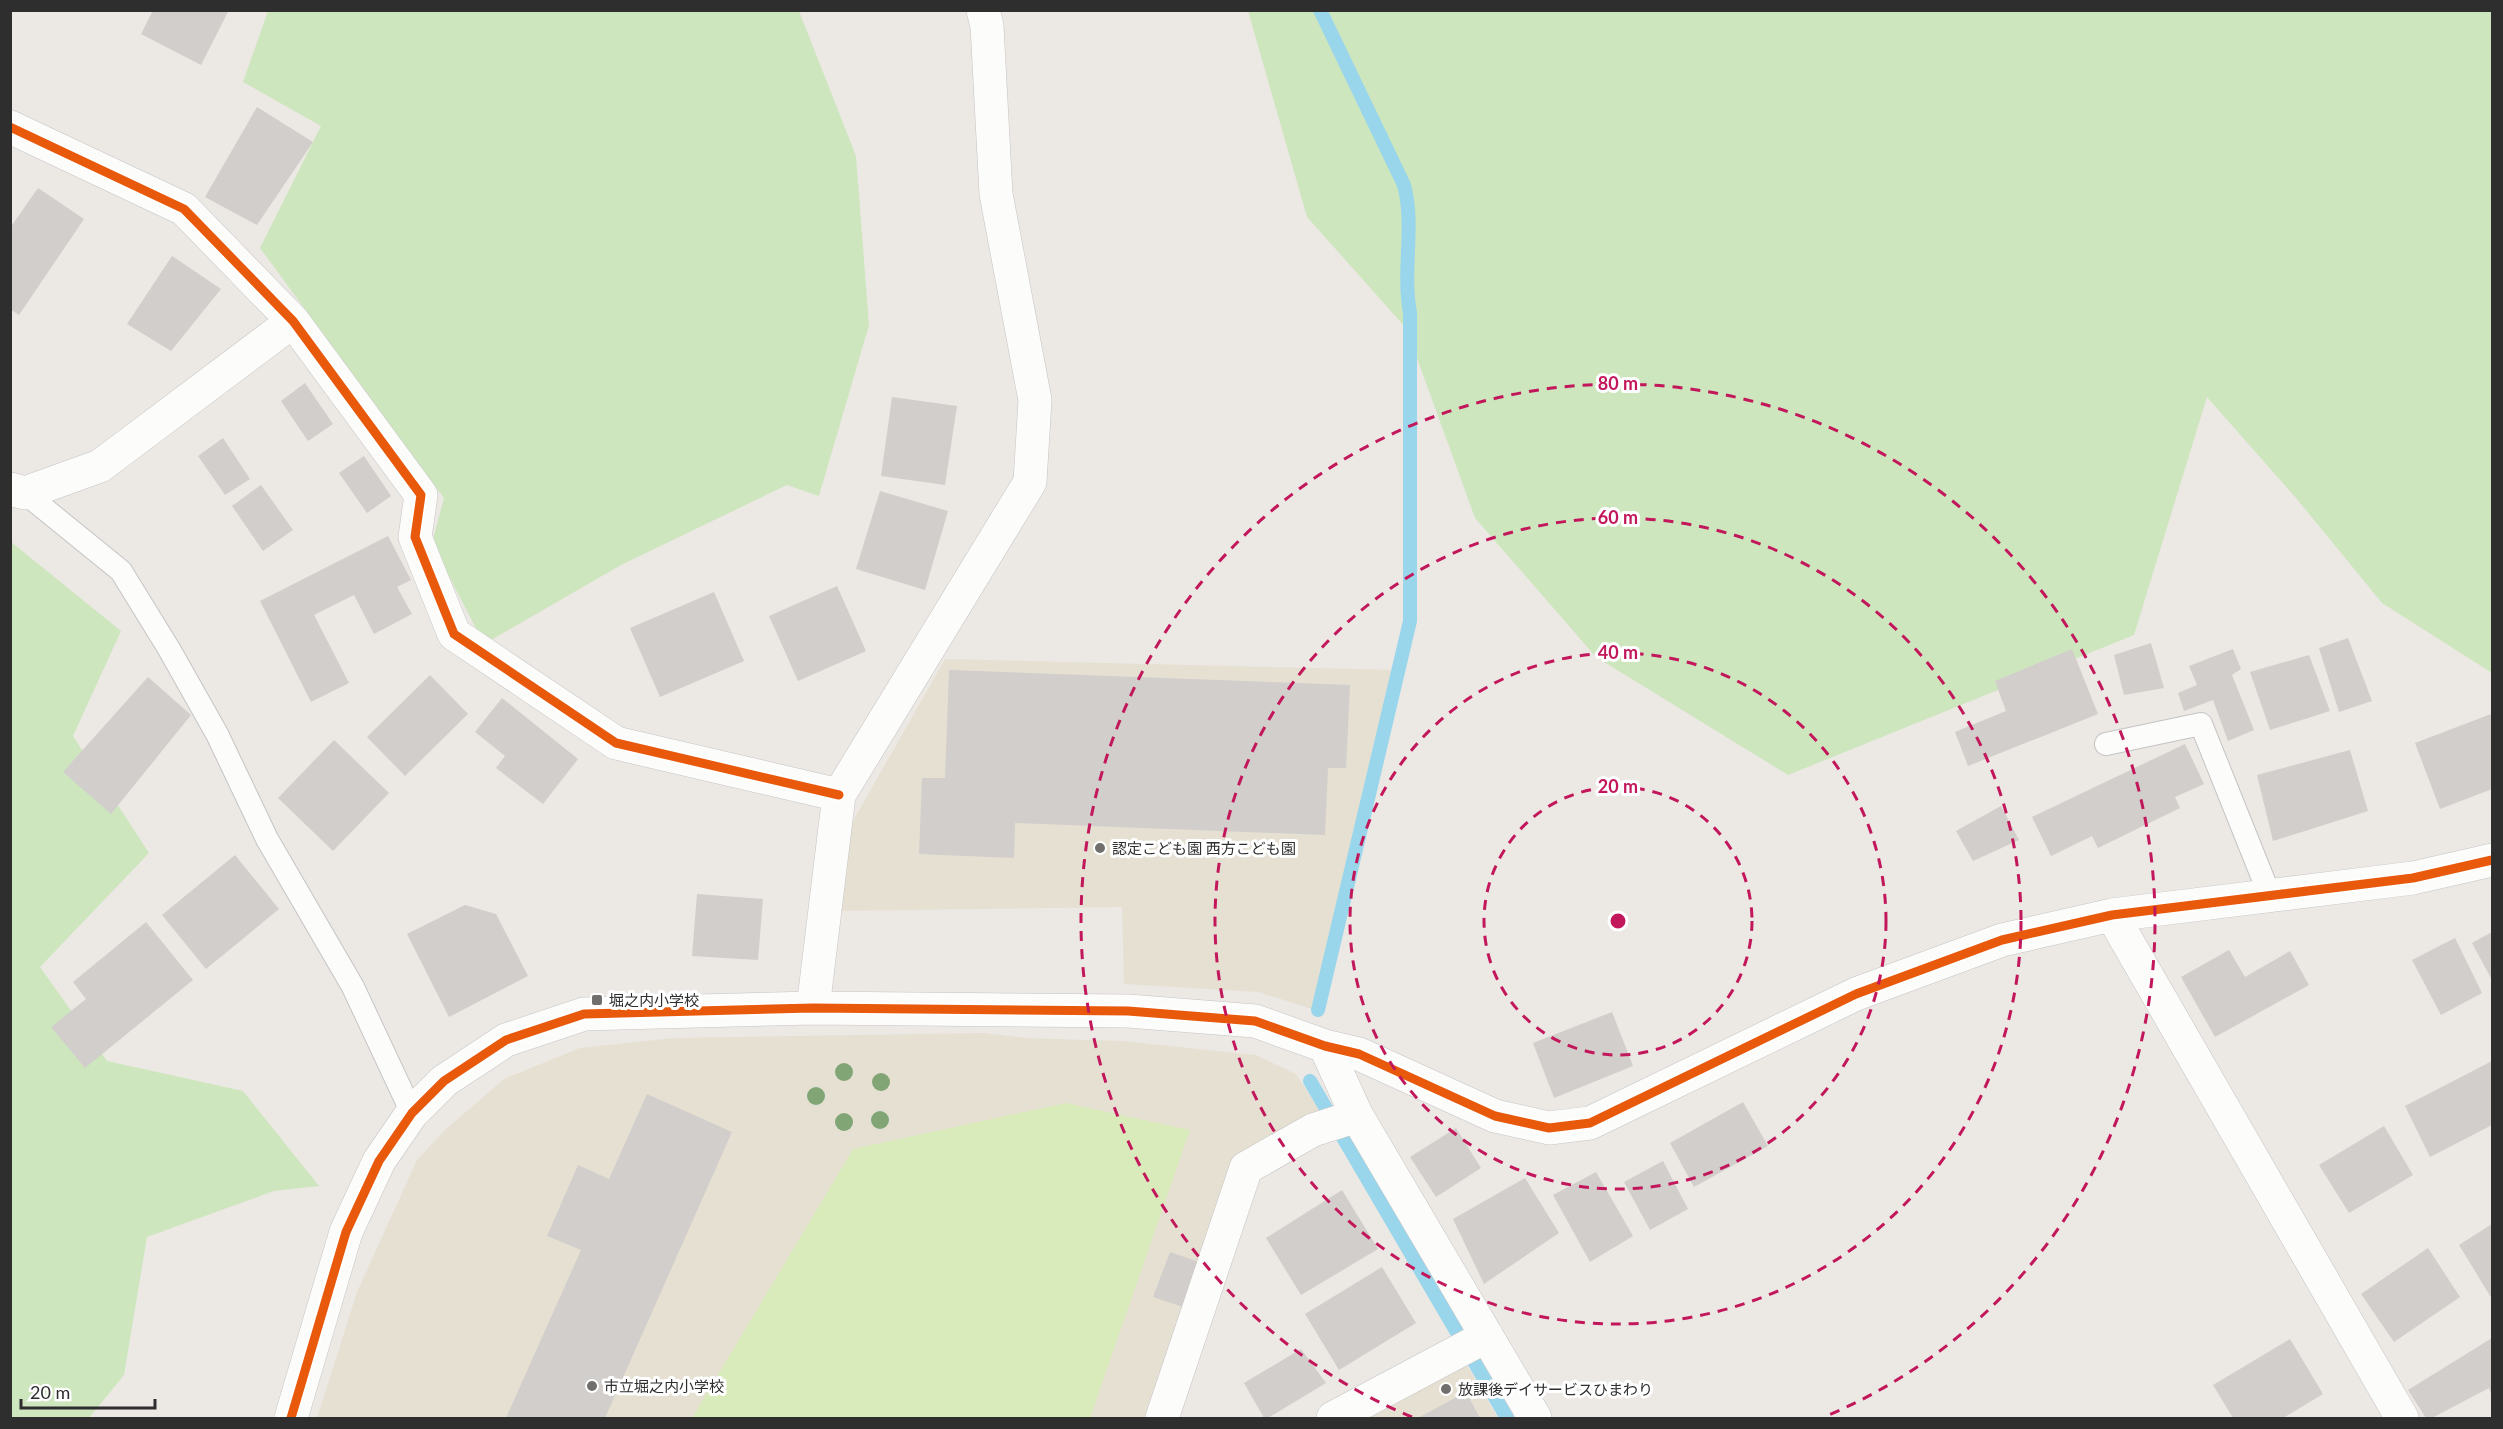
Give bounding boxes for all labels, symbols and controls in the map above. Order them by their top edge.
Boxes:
text: 80 m [1598,372,1638,394]
text: 60 m [1598,506,1638,528]
text: 40 m [1598,641,1638,663]
text: 20 m [1598,775,1638,797]
place label: 認定こども園 西方こども園 [1112,839,1296,857]
marker: 認定こども園 西方こども園 [1093,841,1107,855]
centre of rings [1608,911,1628,931]
place label: 堀之内小学校 [609,991,699,1009]
marker: 堀之内小学校 [590,993,604,1007]
scale bar [21,1372,154,1410]
place label: 市立堀之内小学校 [604,1377,724,1395]
marker: 市立堀之内小学校 [585,1379,599,1393]
place label: 放課後デイサービスひまわり [1458,1380,1653,1398]
text: 20 m [30,1381,70,1403]
marker: 放課後デイサービスひまわり [1439,1382,1453,1396]

